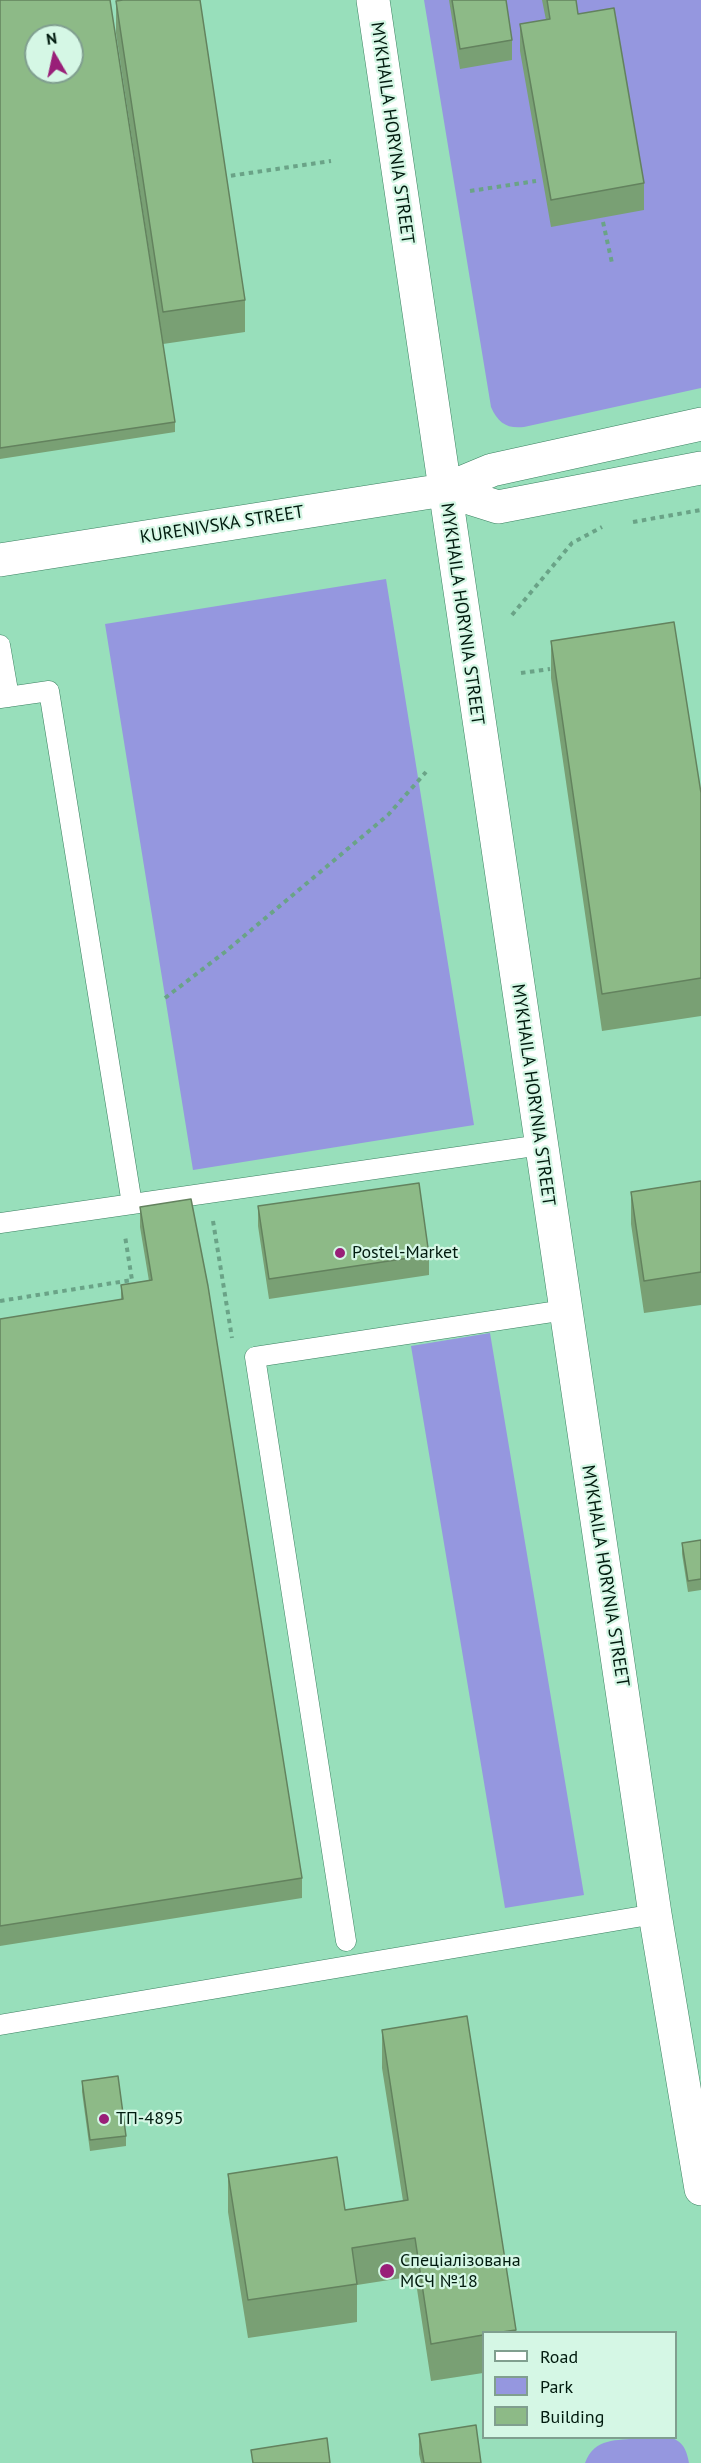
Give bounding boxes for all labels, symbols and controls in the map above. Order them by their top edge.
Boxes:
street label: MYKHAILA HORYNIA STREET [366,20,418,246]
north arrow [24,24,84,84]
text: N [45,27,58,49]
street label: KURENIVSKA STREET [139,501,305,549]
street label: MYKHAILA HORYNIA STREET [436,501,488,727]
street label: MYKHAILA HORYNIA STREET [507,982,559,1208]
place label: Postel-Market [352,1242,458,1264]
marker: Postel-Market [333,1246,347,1260]
street label: MYKHAILA HORYNIA STREET [577,1464,633,1688]
place label: ТП-4895 [116,2108,184,2130]
marker: ТП-4895 [97,2112,111,2126]
place label: Спеціалізована МСЧ №18 [400,2250,521,2292]
marker: Спеціалізована МСЧ №18 [378,2262,396,2280]
legend [482,2331,677,2439]
text: Road [540,2345,578,2368]
text: Park [540,2375,573,2398]
text: Building [540,2405,604,2428]

